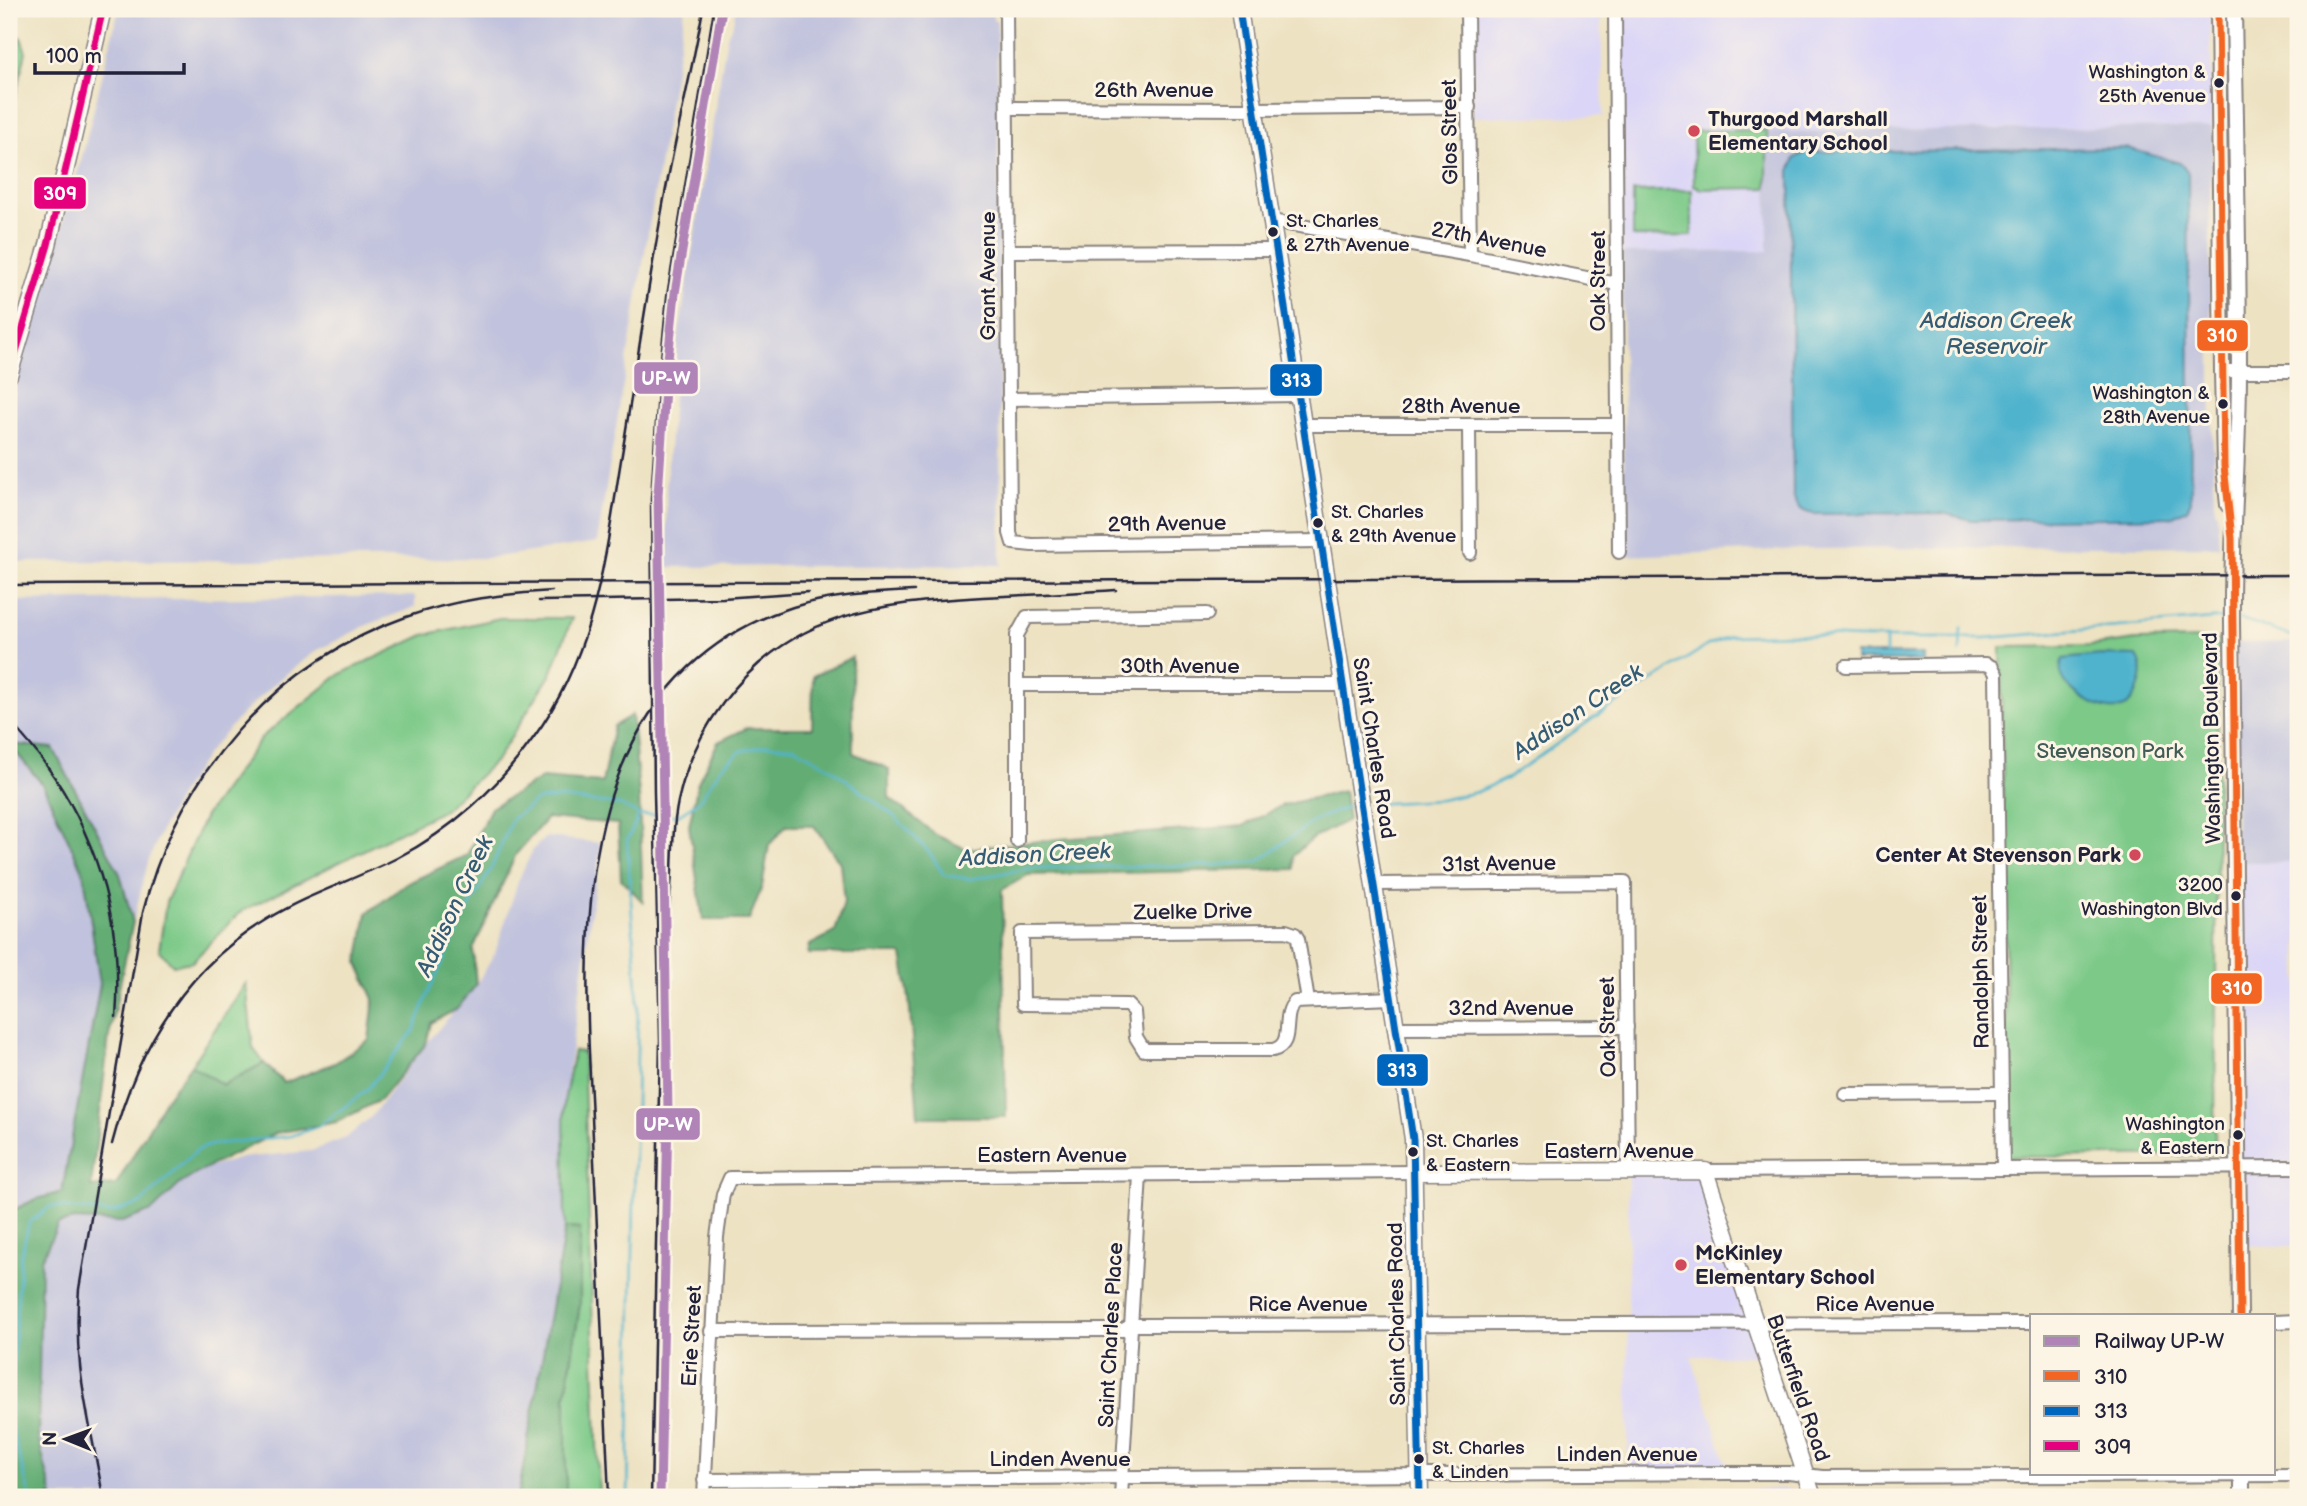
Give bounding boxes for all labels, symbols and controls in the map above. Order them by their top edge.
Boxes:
scale bar [35,32,184,76]
text: 100 m [46,44,102,69]
place label: Washington & 25th Avenue [2088,61,2206,108]
marker: Washington & 25th Avenue [2212,76,2226,90]
street label: 26th Avenue [1094,78,1214,103]
street label: Glos Street [1437,78,1463,185]
place label: Thurgood Marshall Elementary School [1708,107,1888,156]
marker: Thurgood Marshall Elementary School [1686,123,1702,139]
line badge: 309 [33,176,87,210]
text: 309 [43,183,77,206]
place label: St. Charles & 27th Avenue [1286,210,1410,257]
street label: Grant Avenue [976,211,1001,341]
street label: 27th Avenue [1429,217,1549,263]
marker: St. Charles & 27th Avenue [1266,225,1280,239]
street label: Oak Street [1586,230,1611,331]
water label: Addison Creek Reservoir [1919,307,2073,361]
line badge: 310 [2196,319,2249,352]
text: 310 [2207,325,2237,348]
line badge: UP-W [633,361,699,395]
line badge: 313 [1269,363,1323,397]
text: UP-W [641,368,691,391]
text: 313 [1281,370,1311,393]
place label: Washington & 28th Avenue [2092,382,2210,429]
street label: 28th Avenue [1402,394,1520,419]
marker: Washington & 28th Avenue [2216,397,2230,411]
place label: St. Charles & 29th Avenue [1331,501,1456,548]
street label: 29th Avenue [1107,510,1227,538]
marker: St. Charles & 29th Avenue [1311,516,1325,530]
street label: Washington Boulevard [2198,632,2226,844]
street label: 30th Avenue [1120,654,1240,679]
street label: Saint Charles Road [1347,656,1401,840]
water label: Addison Creek [1506,658,1649,767]
park label: Stevenson Park [2037,739,2184,764]
water label: Addison Creek [410,831,500,982]
water label: Addison Creek [958,837,1112,873]
place label: Center At Stevenson Park [1876,843,2121,868]
marker: Center At Stevenson Park [2127,847,2143,863]
street label: 31st Avenue [1442,851,1556,877]
place label: 3200 Washington Blvd [2081,874,2223,921]
marker: 3200 Washington Blvd [2229,889,2243,903]
street label: Randolph Street [1967,894,1995,1049]
street label: Zuelke Drive [1132,898,1253,926]
line badge: 310 [2210,972,2263,1005]
street label: Oak Street [1595,976,1621,1078]
text: 310 [2222,978,2252,1001]
street label: 32nd Avenue [1448,996,1574,1021]
line badge: 313 [1376,1053,1429,1087]
text: 313 [1387,1060,1417,1083]
line badge: UP-W [635,1107,701,1141]
place label: Washington & Eastern [2125,1113,2225,1160]
text: UP-W [643,1114,693,1137]
marker: Washington & Eastern [2231,1128,2245,1142]
place label: St. Charles & Eastern [1426,1130,1519,1177]
street label: Eastern Avenue [1544,1139,1694,1164]
street label: Eastern Avenue [977,1143,1127,1168]
marker: St. Charles & Eastern [1406,1145,1420,1159]
street label: Saint Charles Road [1383,1222,1411,1406]
place label: McKinley Elementary School [1695,1241,1875,1290]
street label: Saint Charles Place [1094,1242,1128,1428]
marker: McKinley Elementary School [1673,1257,1689,1273]
street label: Erie Street [677,1284,707,1387]
street label: Rice Avenue [1248,1292,1368,1317]
street label: Rice Avenue [1815,1292,1935,1317]
street label: Butterfield Road [1761,1311,1835,1465]
legend [2030,1314,2276,1474]
text: Railway UP-W [2094,1329,2224,1354]
text: 310 [2094,1365,2127,1390]
text: 313 [2094,1399,2128,1424]
north arrow [32,1404,102,1474]
text: N [39,1431,62,1446]
text: 309 [2094,1435,2131,1460]
place label: St. Charles & Linden [1432,1437,1525,1484]
street label: Linden Avenue [1556,1442,1698,1467]
street label: Linden Avenue [989,1447,1131,1472]
marker: St. Charles & Linden [1412,1452,1426,1466]

